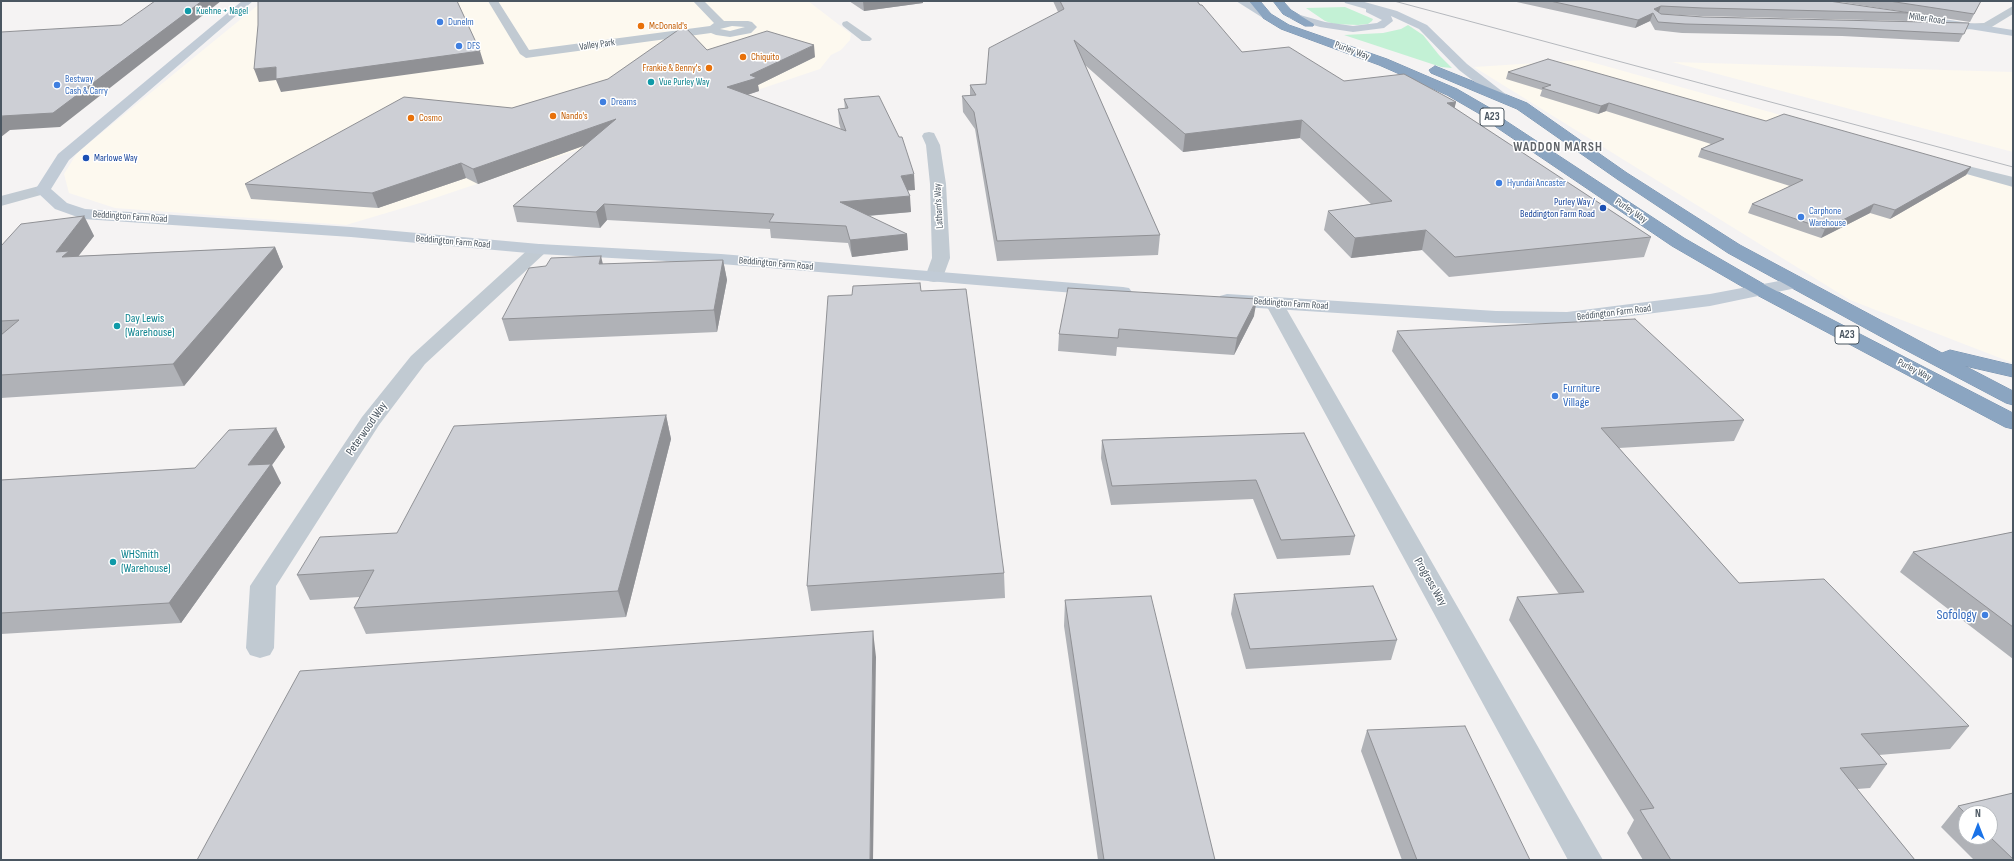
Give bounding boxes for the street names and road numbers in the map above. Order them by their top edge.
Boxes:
street label: Miller Road [1908,11,1946,27]
street label: Valley Park [578,37,616,53]
street label: Purley Way [1333,39,1371,63]
road number: A23 [1480,108,1504,126]
street label: Latham's Way [932,183,946,229]
street label: Purley Way [1613,196,1649,226]
street label: Beddington Farm Road [92,208,168,226]
street label: Beddington Farm Road [415,233,491,251]
street label: Beddington Farm Road [738,255,814,273]
street label: Beddington Farm Road [1253,295,1329,313]
street label: Beddington Farm Road [1576,302,1652,324]
road number: A23 [1835,326,1859,344]
street label: Purley Way [1895,356,1933,384]
street label: Peterwood Way [343,399,391,459]
street label: Progress Way [1410,555,1450,609]

